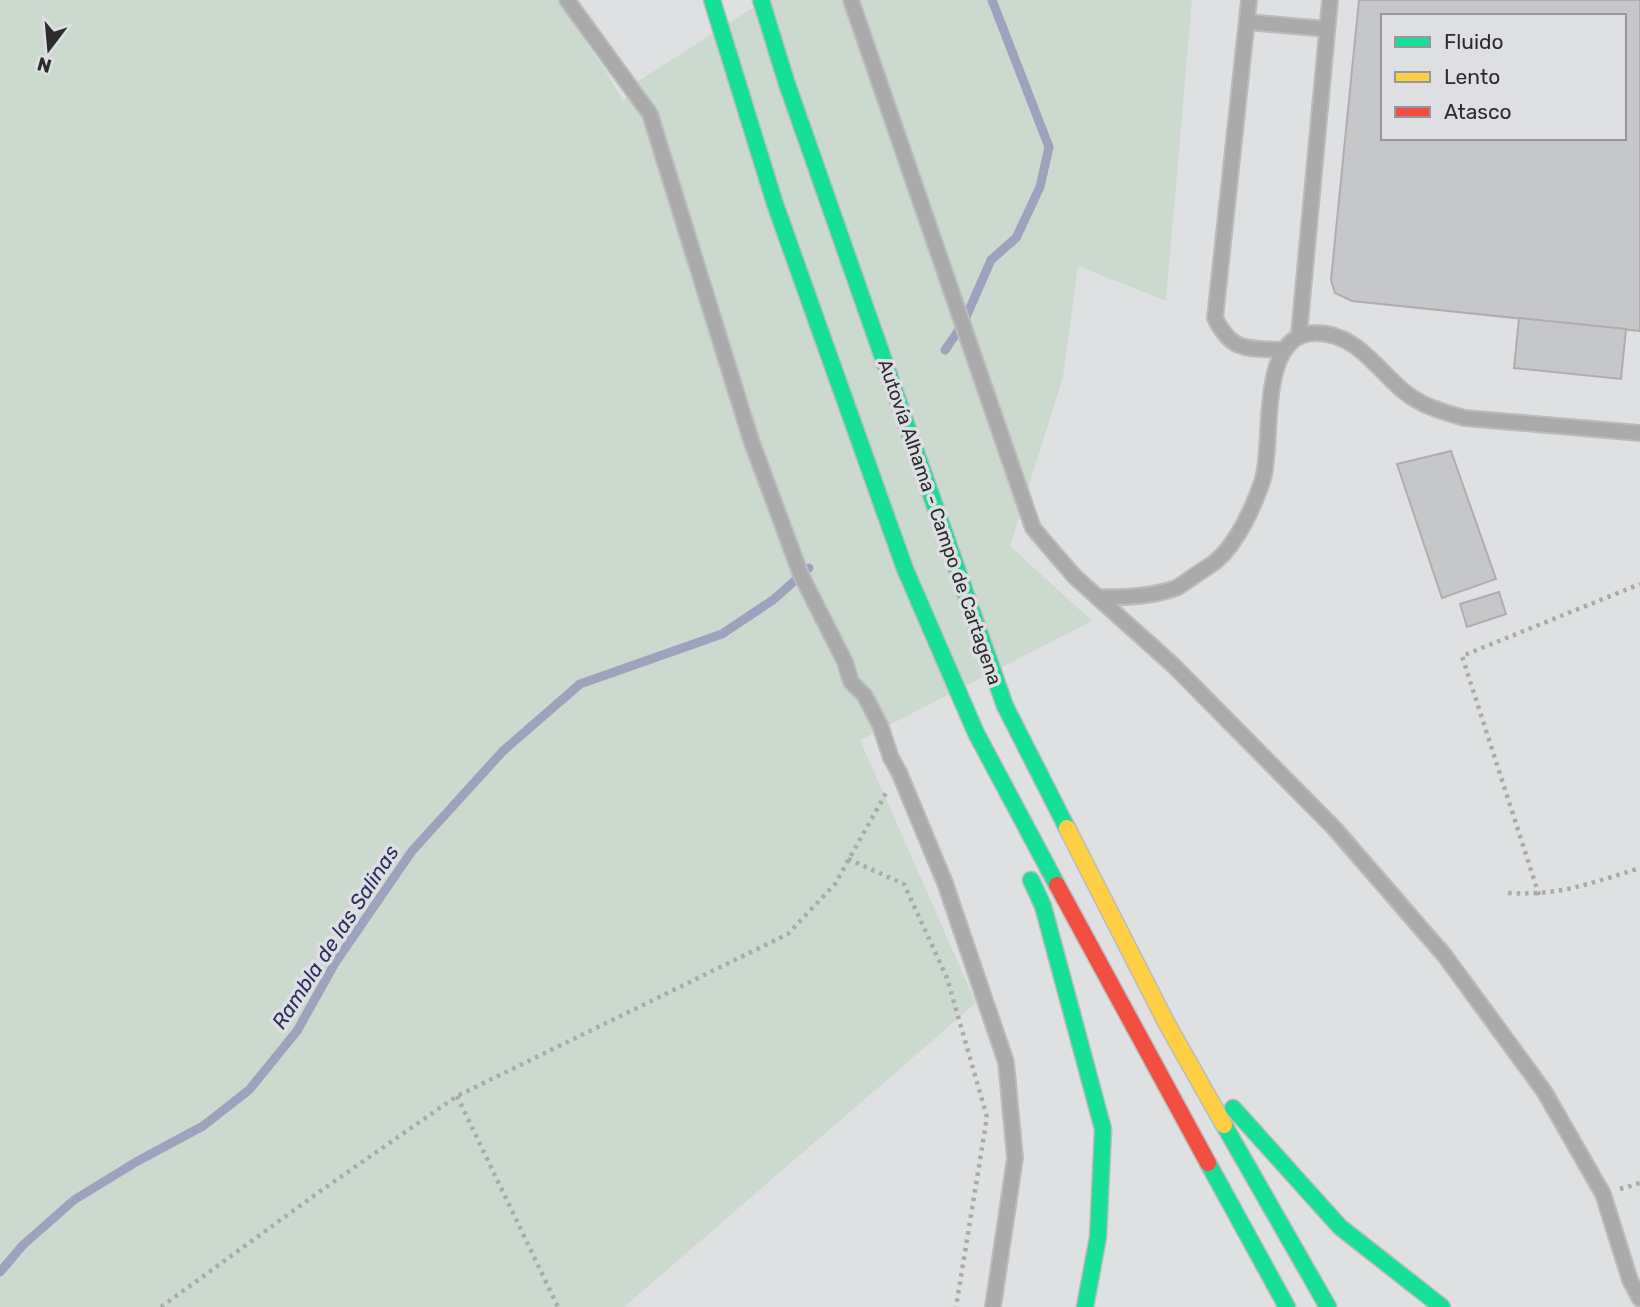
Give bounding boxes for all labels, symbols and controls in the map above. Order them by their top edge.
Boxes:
north arrow [14,14,84,84]
legend [1381,14,1626,140]
text: Fluido [1444,29,1504,54]
text: N [35,52,54,78]
text: Lento [1444,64,1500,89]
text: Atasco [1444,99,1512,124]
street label: Autovía Alhama - Campo de Cartagena [873,356,1007,688]
water label: Rambla de las Salinas [266,840,404,1034]

